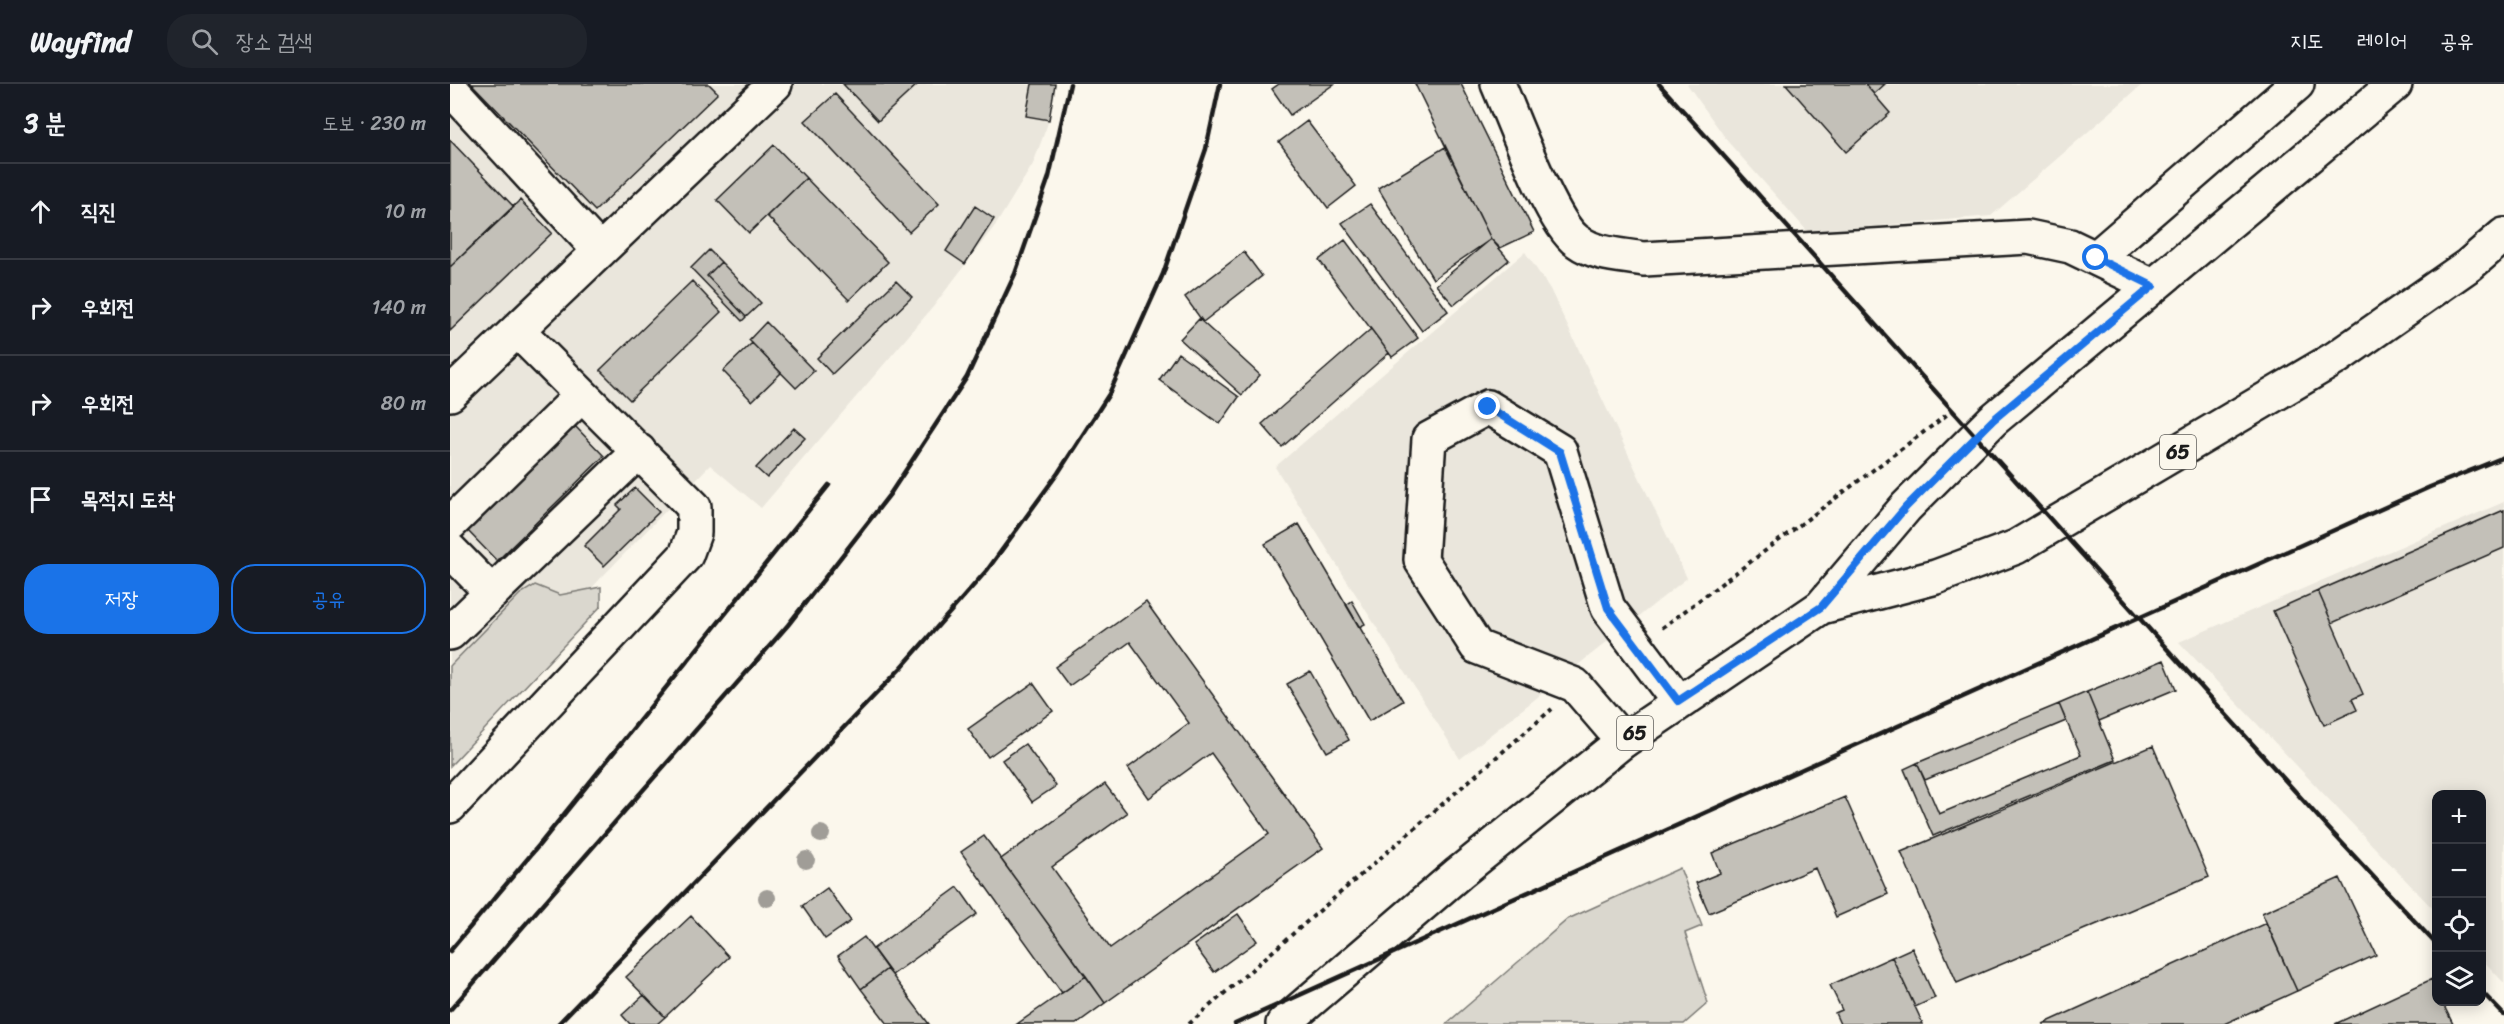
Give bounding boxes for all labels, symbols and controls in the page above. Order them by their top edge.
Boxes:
search box [167,14,587,68]
text: Wayfind [30,17,131,66]
text: 장소 검색 [236,22,312,61]
text: 지도 [2290,22,2324,60]
text: 레이어 [2357,22,2407,60]
text: 공유 [2440,22,2474,60]
icon: search [188,25,221,58]
text: 3 분 [24,100,66,146]
text: 도보 · 230 m [322,106,426,141]
text: 직진 [81,192,116,231]
text: 10 m [384,194,426,229]
icon: ahead [24,195,57,228]
route start [2082,244,2108,270]
text: 우회전 [81,288,134,327]
text: 140 m [372,290,426,325]
icon: right [24,291,57,324]
text: 우회전 [81,384,134,423]
text: 80 m [381,386,426,421]
icon: right [24,387,57,420]
route end [1474,393,1500,419]
road number: 65 [2160,435,2196,469]
text: 목적지 도착 [81,480,175,519]
icon: arrive [24,483,57,516]
button: 저장 [24,564,219,634]
button: 공유 [231,564,426,634]
road number: 65 [1617,716,1653,750]
map controls [2432,790,2486,1006]
button: + [2432,790,2486,844]
button: − [2432,844,2486,898]
button: locate [2432,898,2486,952]
button: layers [2432,952,2486,1006]

